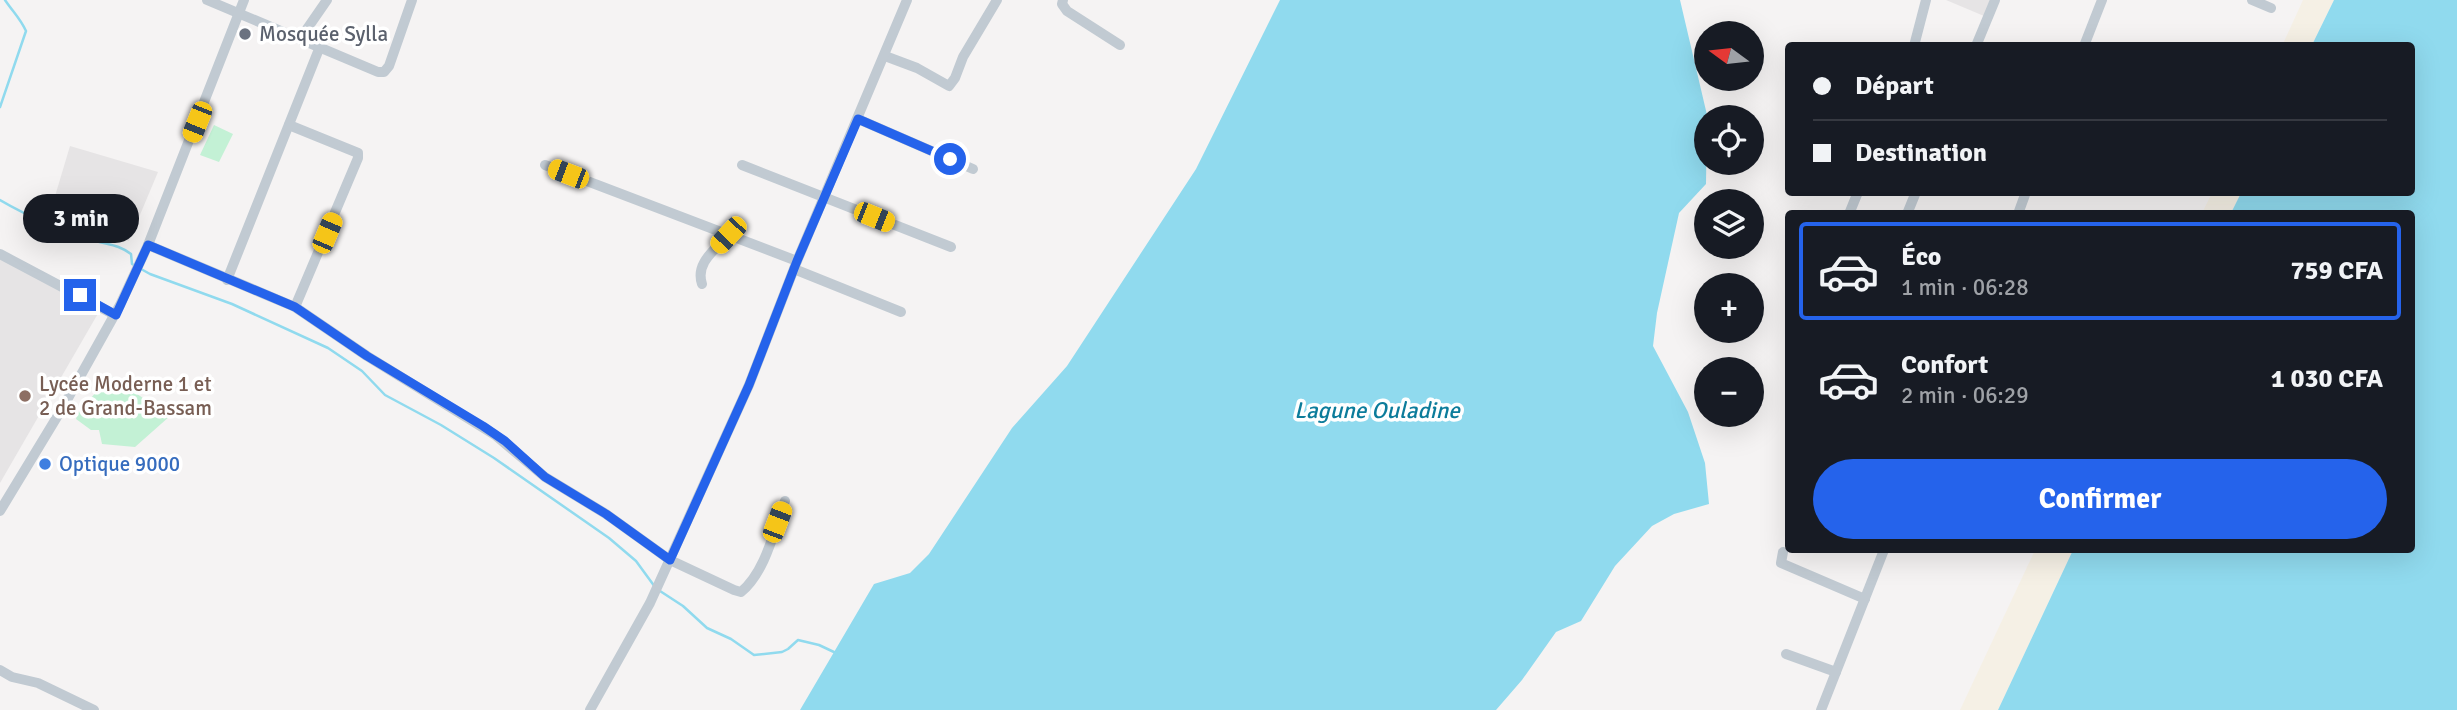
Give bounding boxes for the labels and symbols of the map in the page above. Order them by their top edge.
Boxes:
place label: Mosquée Sylla [259,21,388,47]
north arrow [1694,21,1764,91]
marker: Mosquée Sylla [237,26,253,42]
car [180,99,215,145]
route start [934,143,966,175]
car [545,157,592,191]
callout: 3 min [22,194,138,243]
car [851,199,898,235]
car [310,210,345,256]
car [706,212,751,258]
route end [64,279,96,311]
place label: Lycée Moderne 1 et 2 de Grand-Bassam [39,371,212,421]
marker: Lycée Moderne 1 et 2 de Grand-Bassam [17,388,33,404]
water label: Lagune Ouladine [1294,396,1461,425]
place label: Optique 9000 [59,451,180,477]
marker: Optique 9000 [37,456,53,472]
car [760,499,795,545]

